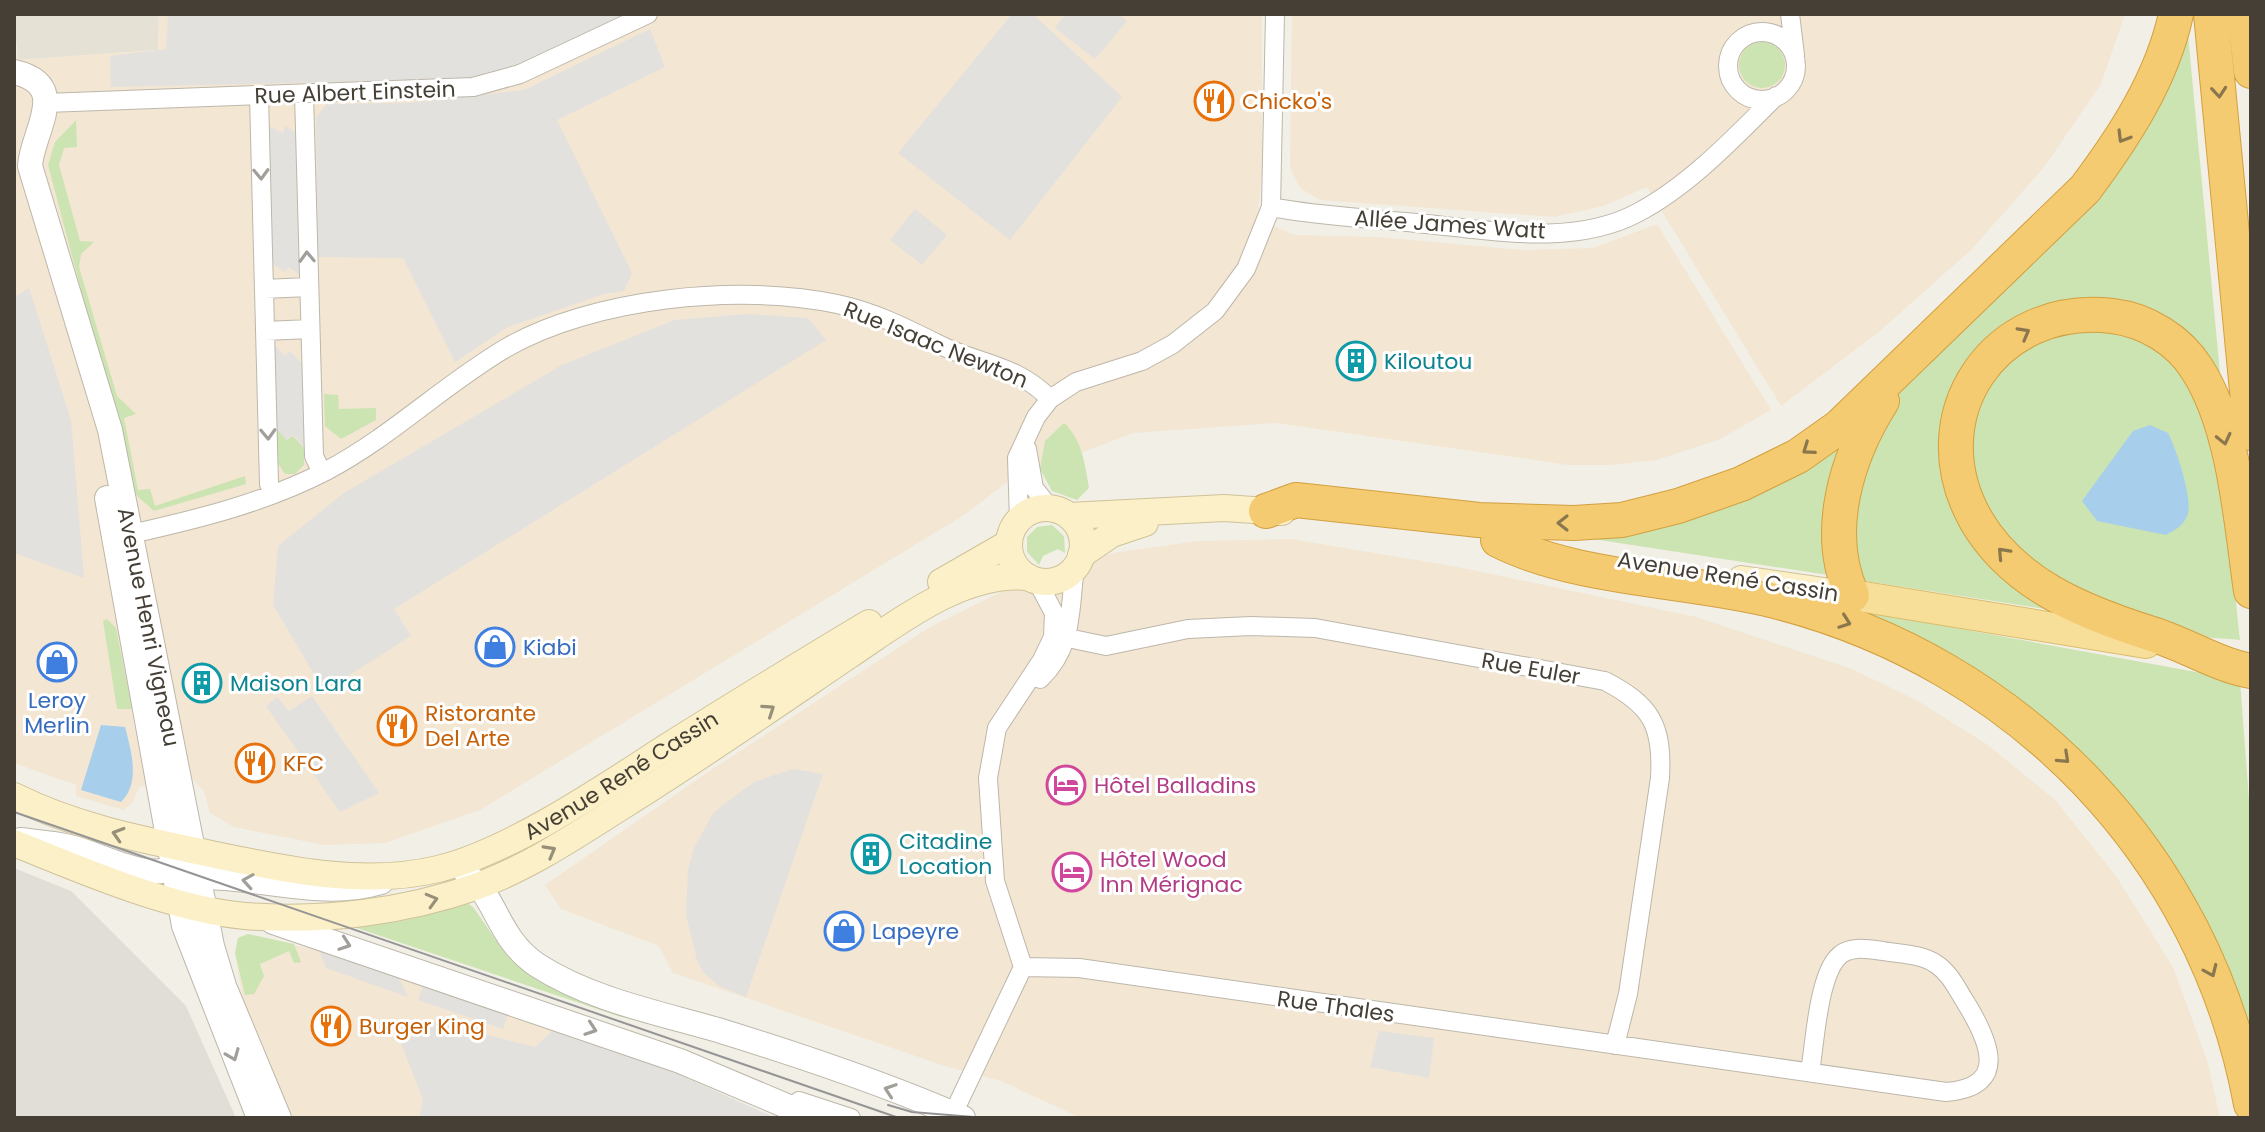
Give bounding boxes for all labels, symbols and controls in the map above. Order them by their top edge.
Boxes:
street label: Rue Albert Einstein [254,73,456,112]
restaurant icon: Chicko's [1193,80,1235,122]
place label: Chicko's [1242,86,1332,117]
one-way arrow [2210,86,2227,99]
one-way arrow [2118,128,2133,142]
one-way arrow [252,168,270,181]
street label: Allée James Watt [1353,202,1546,247]
one-way arrow [298,250,315,263]
street label: Rue Isaac Newton [839,293,1033,396]
one-way arrow [2015,327,2030,343]
building icon: Kiloutou [1335,340,1377,382]
place label: Kiloutou [1384,346,1472,377]
one-way arrow [259,428,276,441]
one-way arrow [2215,431,2232,445]
one-way arrow [1802,439,1817,454]
street label: Avenue Henri Vigneau [110,505,187,749]
one-way arrow [1556,514,1569,532]
street label: Avenue René Cassin [1615,544,1841,609]
one-way arrow [1997,548,2012,562]
one-way arrow [1837,613,1851,629]
shop icon: Kiabi [474,626,516,668]
place label: Kiabi [523,632,577,663]
shop icon: Leroy Merlin [36,641,78,683]
street label: Rue Euler [1479,645,1583,692]
building icon: Maison Lara [181,662,223,704]
place label: Maison Lara [230,668,362,699]
place label: Leroy Merlin [24,685,90,741]
place label: Ristorante Del Arte [425,698,536,754]
street label: Avenue René Cassin [518,704,724,848]
restaurant icon: Ristorante Del Arte [376,705,418,747]
one-way arrow [760,705,774,720]
restaurant icon: KFC [234,742,276,784]
place label: KFC [283,748,324,779]
one-way arrow [2055,749,2069,764]
hotel icon: Hôtel Balladins [1045,764,1087,806]
place label: Hôtel Balladins [1094,770,1256,801]
place label: Citadine Location [899,826,992,882]
one-way arrow [111,828,125,844]
building icon: Citadine Location [850,833,892,875]
place label: Hôtel Wood Inn Mérignac [1100,844,1243,900]
one-way arrow [542,845,556,860]
hotel icon: Hôtel Wood Inn Mérignac [1051,851,1093,893]
one-way arrow [241,873,254,890]
one-way arrow [425,892,438,909]
shop icon: Lapeyre [823,910,865,952]
place label: Lapeyre [872,916,959,947]
one-way arrow [338,935,352,951]
one-way arrow [2201,963,2217,977]
street label: Rue Thales [1275,983,1397,1030]
restaurant icon: Burger King [310,1005,352,1047]
place label: Burger King [359,1011,485,1042]
one-way arrow [583,1019,597,1036]
one-way arrow [224,1047,240,1061]
one-way arrow [884,1083,898,1100]

